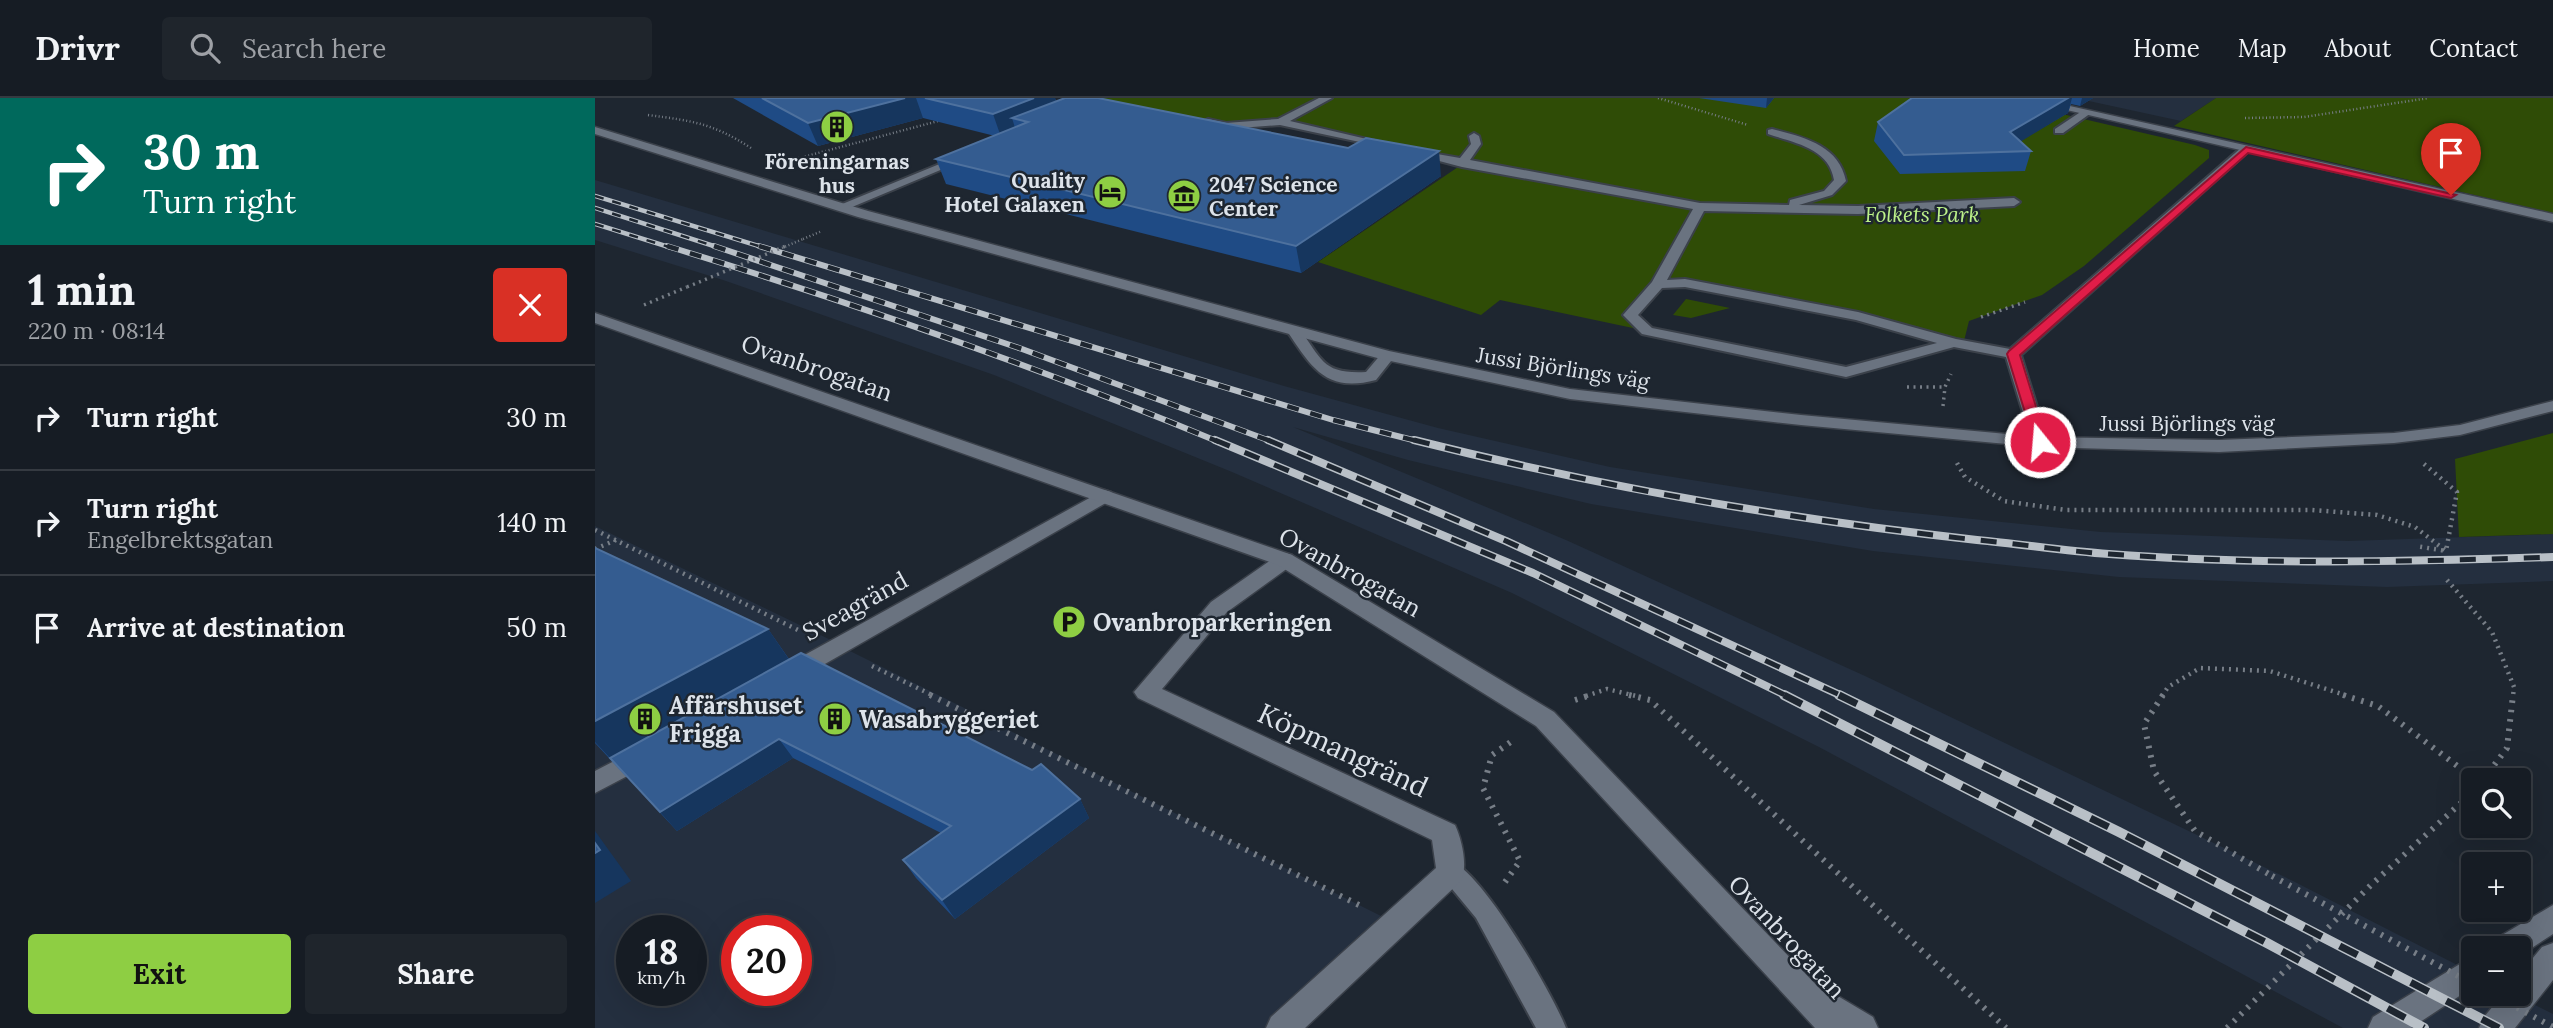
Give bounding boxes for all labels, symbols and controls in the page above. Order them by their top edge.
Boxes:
search box [162,17,652,80]
text: Drivr [35,27,120,69]
icon: search [186,29,224,67]
text: Search here [242,32,386,65]
text: Home [2133,33,2200,64]
text: Map [2238,33,2287,64]
text: About [2325,33,2391,64]
text: Contact [2429,33,2518,64]
building icon: Föreningarnas hus [818,108,856,146]
text: 30 m [143,120,260,182]
pin [2421,123,2481,195]
icon: right [28,126,119,217]
icon: arrive [2432,134,2470,172]
place label: Föreningarnas hus [764,148,910,199]
place label: Quality Hotel Galaxen [944,167,1085,218]
place label: 2047 Science Center [1209,171,1338,222]
hotel icon: Quality Hotel Galaxen [1091,173,1129,211]
museum icon: 2047 Science Center [1165,177,1203,215]
text: Turn right [143,181,296,222]
park label: Folkets Park [1865,201,1979,228]
text: 1 min [28,263,135,317]
button: close [493,268,567,342]
text: 220 m · 08:14 [28,316,165,345]
street label: Ovanbrogatan [737,328,897,408]
street label: Jussi Björlings väg [1473,341,1652,395]
icon: right [28,399,66,437]
text: Turn right [87,401,218,434]
text: 30 m [506,401,567,434]
position arrow [2003,405,2077,479]
street label: Jussi Björlings väg [2099,410,2275,437]
text: Turn right [87,492,218,525]
icon: right [28,504,66,542]
text: 140 m [497,506,567,539]
street label: Ovanbrogatan [1273,520,1427,624]
text: Engelbrektsgatan [87,525,273,554]
street label: Sveagränd [797,564,913,648]
parking icon: Ovanbroparkeringen [1050,603,1088,641]
place label: Ovanbroparkeringen [1093,607,1332,638]
icon: arrive [28,609,66,647]
text: Arrive at destination [87,611,345,644]
text: 50 m [507,611,567,644]
place label: Affärshuset Frigga [669,690,804,749]
street label: Köpmangränd [1252,695,1434,805]
building icon: Affärshuset Frigga [626,700,664,738]
building icon: Wasabryggeriet [816,700,854,738]
place label: Wasabryggeriet [859,704,1040,735]
map controls [2461,768,2531,1006]
button: search [2461,768,2531,838]
button: + [2461,852,2531,922]
street label: Ovanbrogatan [1722,869,1852,1005]
speed limit sign: 20 [721,915,812,1006]
text: 18 [644,929,679,974]
button: Exit [28,934,291,1014]
button: Share [305,934,567,1014]
button: − [2461,936,2531,1006]
text: km/h [637,966,686,989]

